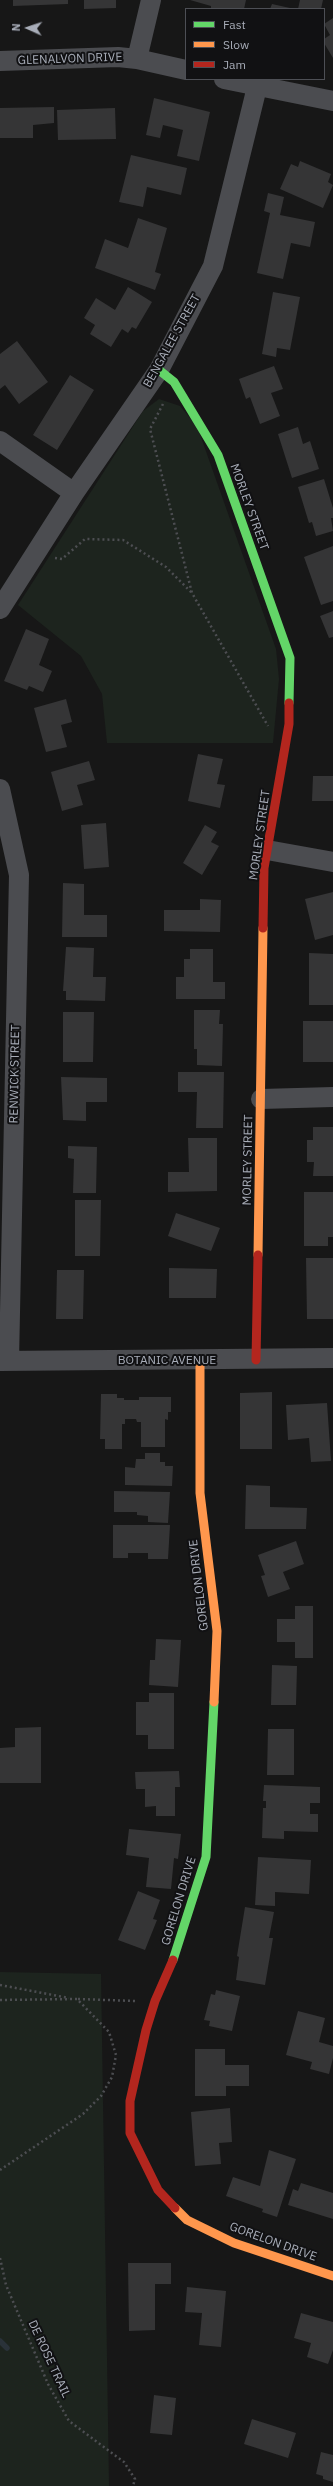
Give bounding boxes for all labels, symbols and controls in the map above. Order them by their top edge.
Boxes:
north arrow [8,8,48,48]
legend [185,8,325,80]
text: Fast [223,17,246,32]
text: N [9,23,23,32]
text: Slow [223,37,249,52]
street label: GLENALVON DRIVE [17,50,123,68]
text: Jam [223,57,246,72]
street label: BENGALEE STREET [140,292,204,390]
street label: MORLEY STREET [227,462,271,552]
street label: MORLEY STREET [247,789,273,881]
street label: RENWICK STREET [7,1025,23,1123]
street label: MORLEY STREET [240,1114,256,1206]
street label: BOTANIC AVENUE [118,1354,216,1368]
street label: GORELON DRIVE [186,1539,212,1631]
street label: GORELON DRIVE [159,1855,199,1947]
street label: GORELON DRIVE [227,2220,319,2264]
street label: DE ROSE TRAIL [25,2318,73,2400]

